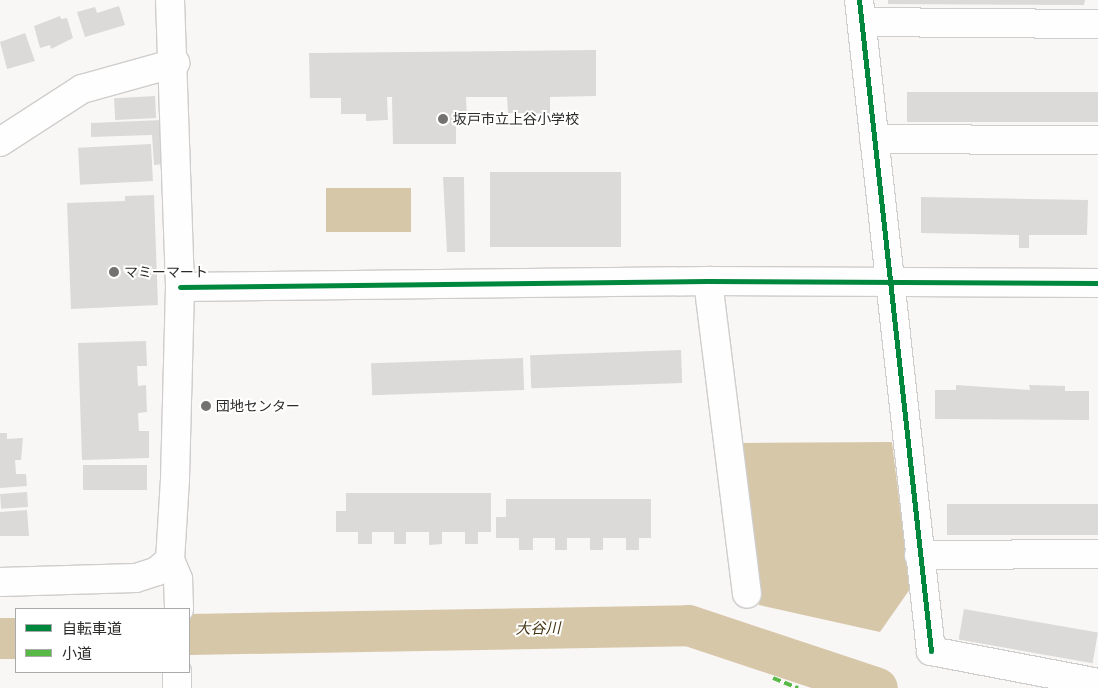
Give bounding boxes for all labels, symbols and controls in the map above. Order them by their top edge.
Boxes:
place label: 坂戸市立上谷小学校 [453,111,579,127]
marker: 坂戸市立上谷小学校 [437,113,449,125]
place label: マミーマート [124,264,208,280]
marker: マミーマート [108,266,120,278]
place label: 団地センター [216,398,300,414]
marker: 団地センター [200,400,212,412]
legend [15,608,190,673]
text: 自転車道 [62,619,122,637]
water label: 大谷川 [515,619,561,637]
text: 小道 [62,644,92,662]

